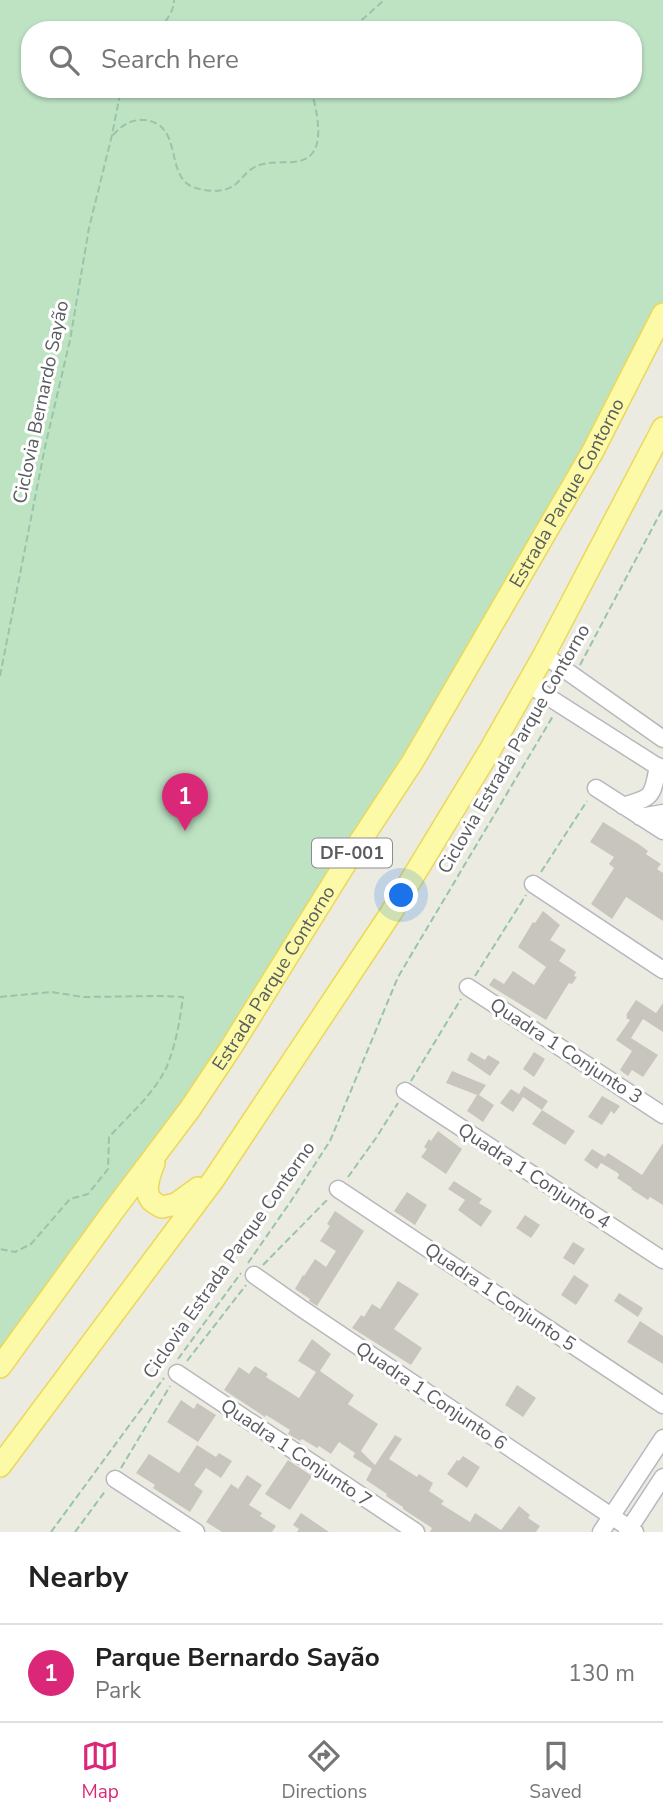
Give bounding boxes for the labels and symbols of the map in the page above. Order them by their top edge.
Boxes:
street label: Ciclovia Bernardo Sayão [7,298,75,506]
street label: Estrada Parque Contorno [503,394,631,592]
street label: Ciclovia Estrada Parque Contorno [432,619,596,879]
pin: 1 [162,773,208,831]
road number: DF-001 [312,838,392,868]
your location [384,878,418,912]
street label: Estrada Parque Contorno [206,881,342,1076]
street label: Quadra 1 Conjunto 3 [485,992,647,1110]
street label: Quadra 1 Conjunto 4 [453,1117,615,1235]
street label: Ciclovia Estrada Parque Contorno [137,1136,321,1384]
street label: Quadra 1 Conjunto 5 [419,1237,581,1357]
street label: Quadra 1 Conjunto 6 [350,1336,512,1456]
street label: Quadra 1 Conjunto 7 [215,1393,377,1513]

